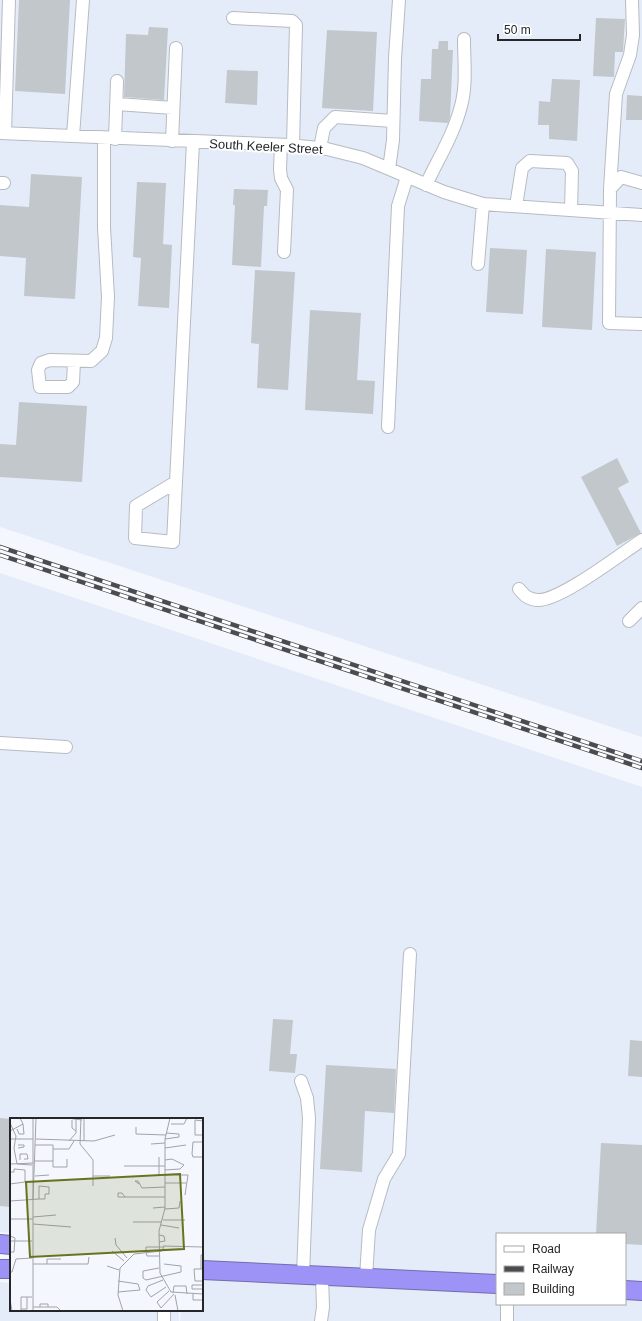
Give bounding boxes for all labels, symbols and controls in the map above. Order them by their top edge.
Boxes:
scale bar [498,16,580,42]
text: 50 m [504,23,531,37]
street label: South Keeler Street [209,136,323,157]
inset map [10,1118,203,1311]
legend [496,1233,626,1305]
text: Road [532,1242,561,1256]
text: Railway [532,1262,574,1276]
text: Building [532,1282,575,1296]

